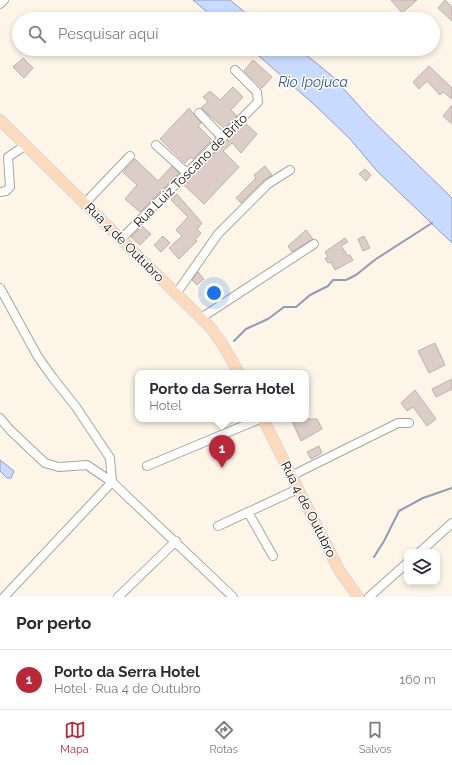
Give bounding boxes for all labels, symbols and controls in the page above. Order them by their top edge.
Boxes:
search box [12,12,440,56]
icon: search [26,23,48,45]
text: Pesquisar aqui [58,25,158,43]
water label: Rio Ipojuca [278,74,348,90]
street label: Rua Luiz Toscano de Brito [130,110,250,230]
street label: Rua 4 de Outubro [82,200,167,285]
your location [204,283,224,303]
popup [135,370,309,422]
text: Porto da Serra Hotel [149,380,295,398]
text: Hotel [149,398,182,413]
pin: 1 [209,435,235,468]
street label: Rua 4 de Outubro [278,459,339,560]
map controls [404,549,440,585]
button: layers [404,549,440,585]
text: Por perto [16,613,91,633]
text: Porto da Serra Hotel [54,663,200,681]
text: 1 [26,672,32,687]
text: 160 m [399,672,436,687]
text: Hotel · Rua 4 de Outubro [54,681,201,696]
tab: Mapa [60,719,89,756]
tab: Rotas [209,719,238,756]
tab: Salvos [359,719,392,756]

